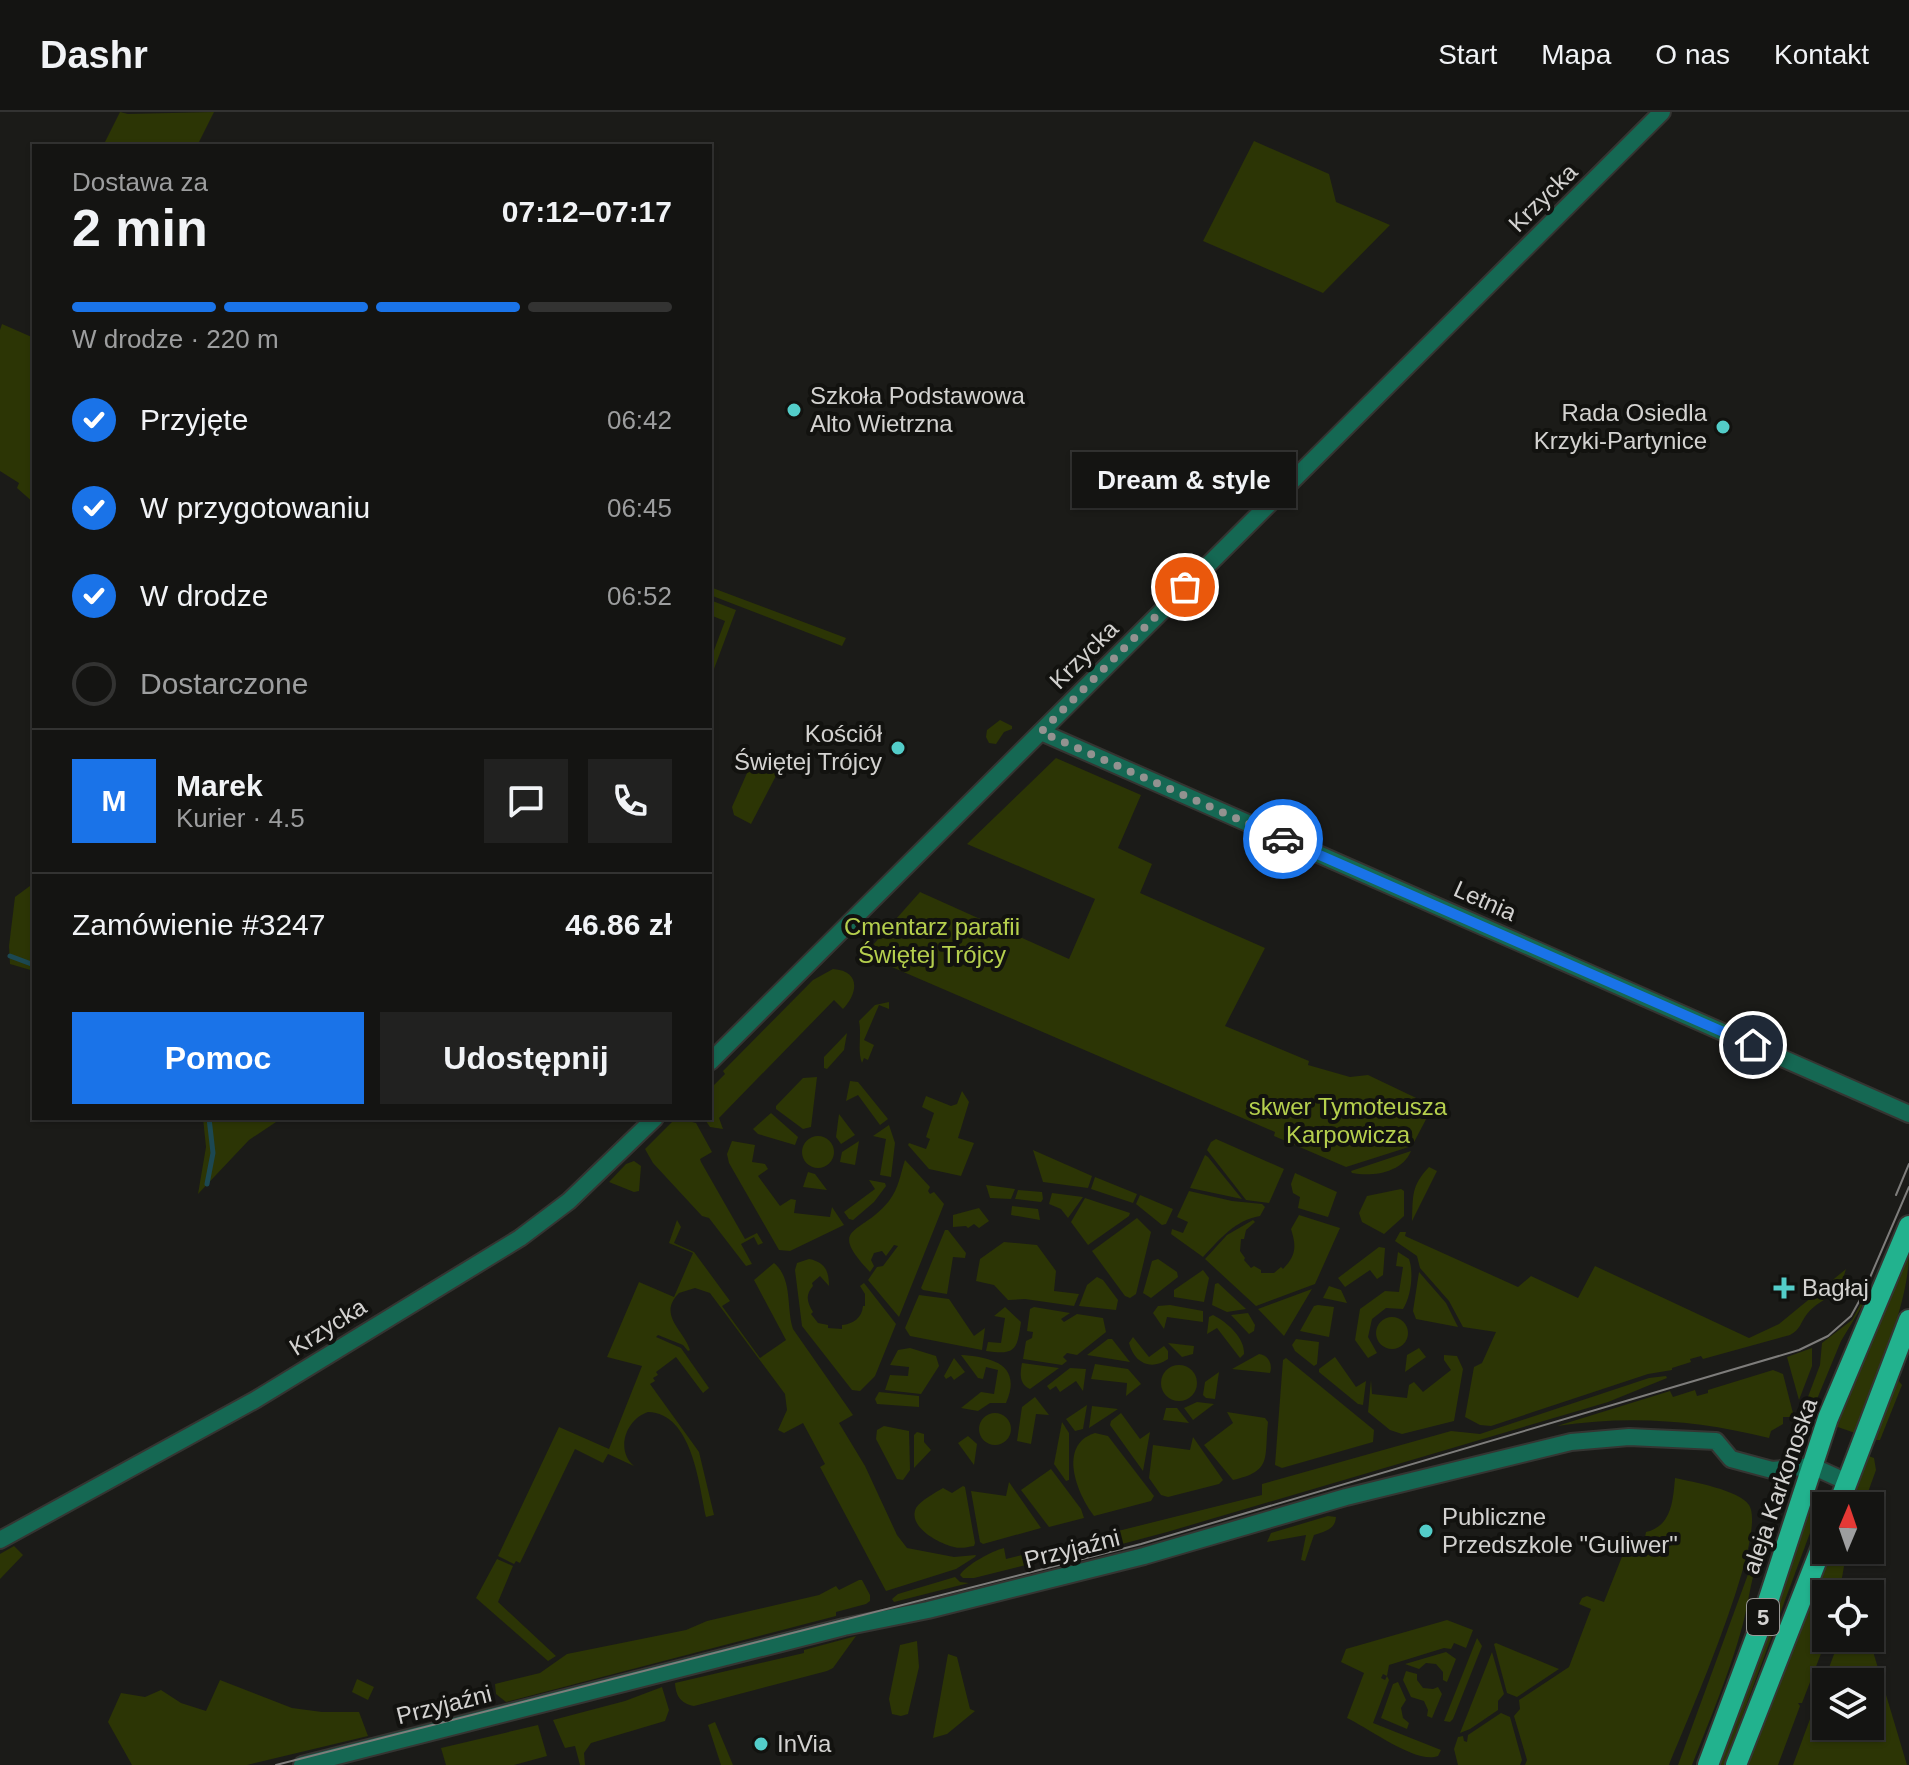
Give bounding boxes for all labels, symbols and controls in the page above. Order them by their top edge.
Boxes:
text: Dashr [40,34,148,76]
text: Start [1438,39,1497,70]
text: Mapa [1541,39,1611,70]
text: O nas [1655,39,1730,70]
text: Kontakt [1774,39,1869,70]
street label: Krzycka [1503,157,1583,237]
text: Dostawa za [72,167,208,197]
text: 07:12–07:17 [502,195,672,228]
text: 2 min [72,199,208,257]
text: W drodze · 220 m [72,324,279,354]
place label: Szkoła Podstawowa Alto Wietrzna [810,382,1025,437]
icon: check [72,398,116,442]
place label: Rada Osiedla Krzyki-Partynice [1534,399,1708,454]
marker: Szkoła Podstawowa Alto Wietrzna [785,401,803,419]
text: Przyjęte [140,403,248,436]
text: 06:42 [607,405,672,435]
marker: Rada Osiedla Krzyki-Partynice [1714,418,1732,436]
callout: Dream & style [1073,451,1297,507]
text: Dream & style [1097,465,1271,495]
icon: check [72,486,116,530]
text: W przygotowaniu [140,491,370,524]
text: 06:45 [607,493,672,523]
pin [1151,553,1219,621]
icon: bag [1163,565,1207,609]
icon: check [72,574,116,618]
text: W drodze [140,579,268,612]
text: 06:52 [607,581,672,611]
street label: Krzycka [1044,614,1124,694]
text: Dostarczone [140,667,308,700]
place label: Kościół Świętej Trójcy [734,720,883,775]
marker: Kościół Świętej Trójcy [889,739,907,757]
button: chat [484,759,568,843]
button: phone [588,759,672,843]
text: Marek [176,769,263,802]
text: M [102,784,127,817]
courier [1243,799,1323,879]
text: Kurier · 4.5 [176,803,305,833]
icon: car [1261,817,1305,861]
street label: Letnia [1450,875,1521,926]
text: Zamówienie #3247 [72,908,326,941]
text: 46.86 zł [565,908,672,941]
park label: Cmentarz parafii Świętej Trójcy [844,913,1020,968]
pin [1719,1011,1787,1079]
button: Pomoc [72,1012,364,1104]
button: Udostępnij [380,1012,672,1104]
icon: home [1731,1023,1775,1067]
park label: skwer Tymoteusza Karpowicza [1249,1093,1448,1148]
place label: Bagłaj [1802,1274,1869,1301]
marker: Bagłaj [1773,1277,1795,1299]
street label: Krzycka [284,1292,372,1361]
street label: aleja Karkonoska [1737,1394,1822,1577]
north arrow [1812,1492,1884,1564]
map controls [1812,1492,1884,1740]
place label: Publiczne Przedszkole "Guliwer" [1442,1503,1678,1558]
marker: Publiczne Przedszkole "Guliwer" [1417,1522,1435,1540]
street label: Przyjaźni [1021,1524,1122,1573]
button: locate [1812,1580,1884,1652]
road number: 5 [1747,1599,1779,1635]
button: layers [1812,1668,1884,1740]
street label: Przyjaźni [393,1680,494,1729]
place label: InVia [777,1730,832,1757]
marker: InVia [752,1735,770,1753]

